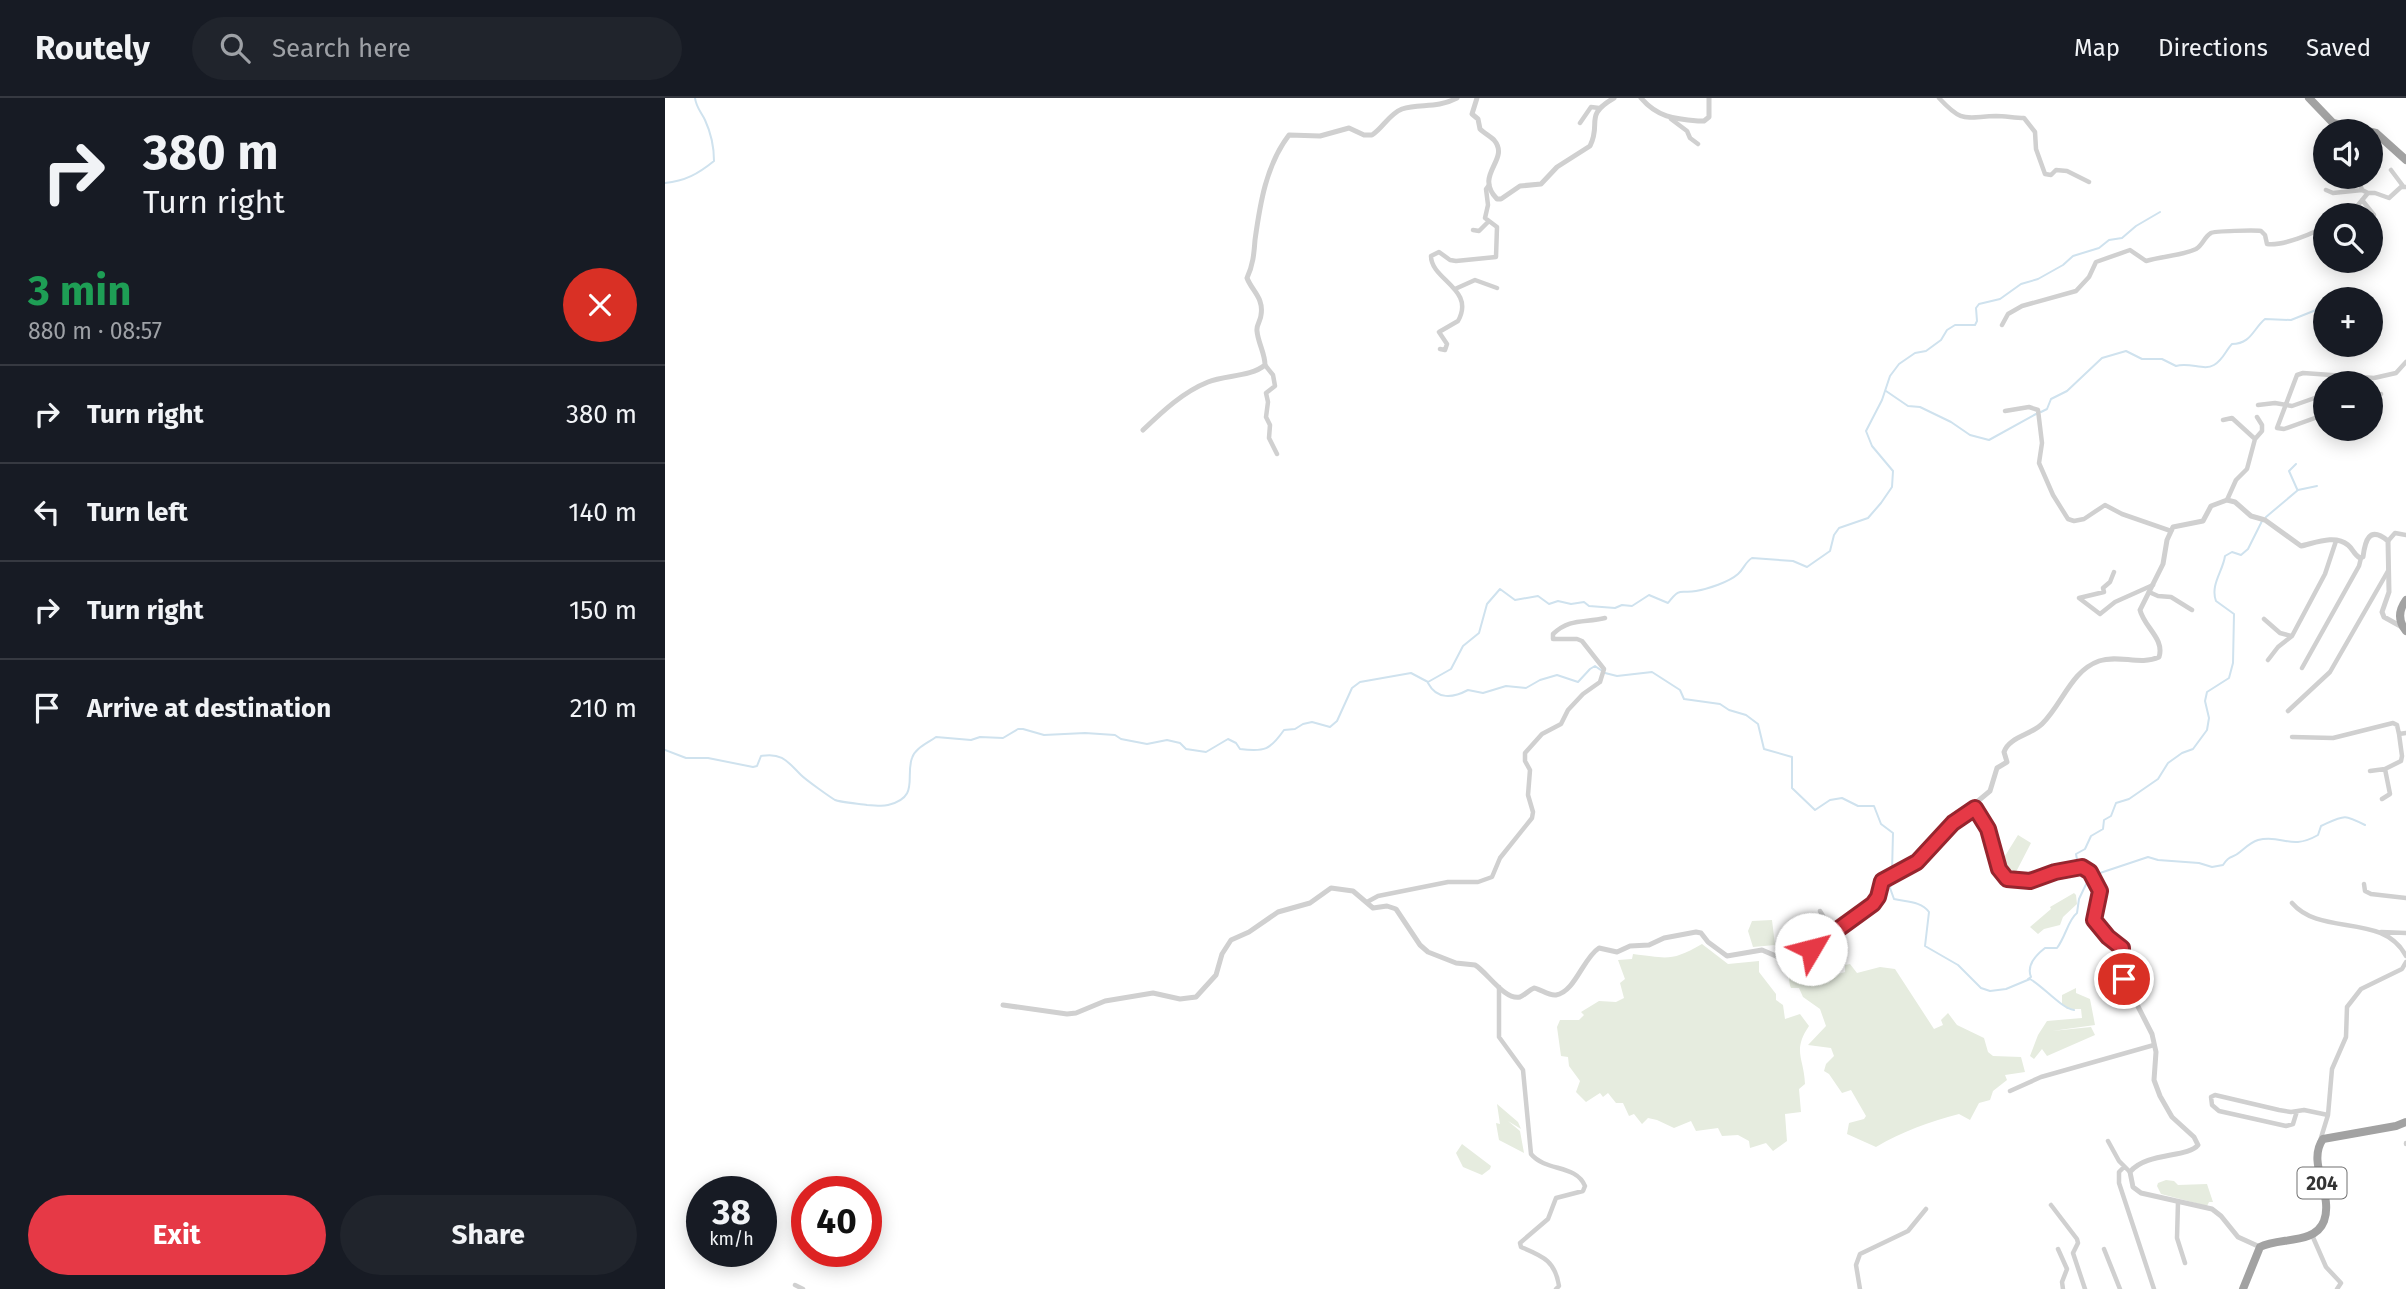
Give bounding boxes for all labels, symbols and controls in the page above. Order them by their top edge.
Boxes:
search box [192,17,682,80]
text: Routely [35,28,150,68]
icon: search [216,29,254,67]
text: Search here [272,33,411,64]
text: Map [2074,34,2120,62]
text: Directions [2158,34,2268,62]
text: Saved [2306,34,2371,62]
map controls [2313,119,2383,441]
button: sound [2313,119,2383,189]
text: 380 m [143,123,279,182]
icon: right [28,126,119,217]
text: Turn right [143,183,285,221]
button: search [2313,203,2383,273]
text: 3 min [28,266,131,316]
button: close [563,268,637,342]
button: + [2313,287,2383,357]
text: 880 m · 08:57 [28,317,162,345]
button: − [2313,371,2383,441]
icon: right [28,395,66,433]
text: Turn right [87,399,204,430]
text: 380 m [566,399,637,430]
icon: left [28,493,66,531]
text: Turn left [87,497,188,528]
text: 140 m [568,497,637,528]
icon: right [28,591,66,629]
text: Turn right [87,595,204,626]
text: 150 m [569,595,637,626]
icon: arrive [28,689,66,727]
text: Arrive at destination [87,693,331,724]
text: 210 m [570,693,637,724]
position arrow [1774,912,1848,986]
pin [2094,949,2154,1009]
icon: arrive [2105,960,2143,998]
road number: 204 [2297,1168,2347,1198]
speed limit sign: 40 [791,1176,882,1267]
text: 38 [712,1191,751,1233]
button: Exit [28,1195,326,1275]
button: Share [340,1195,637,1275]
text: km/h [709,1228,754,1250]

